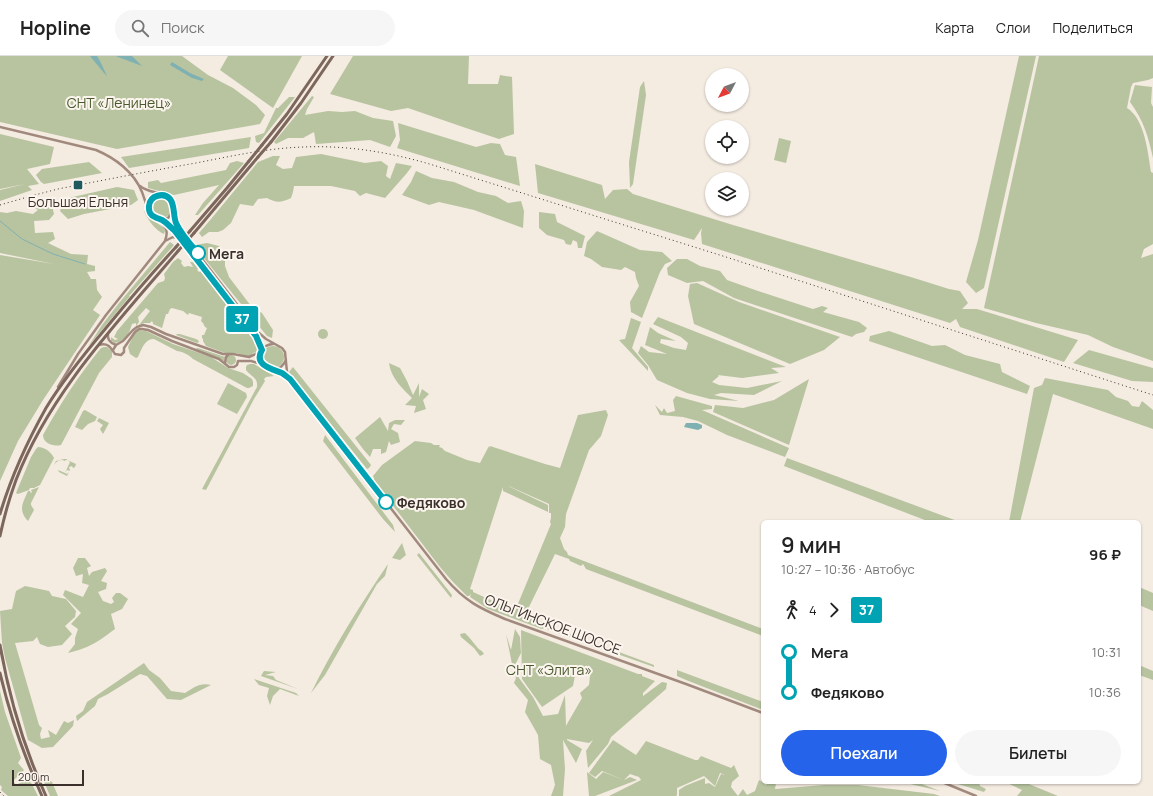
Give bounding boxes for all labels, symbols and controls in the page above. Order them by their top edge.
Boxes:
search box [115,10,395,46]
text: Hopline [20,15,91,41]
icon: search [129,17,151,39]
text: Поиск [161,17,205,38]
text: Карта [935,18,974,37]
text: Слои [996,18,1030,37]
text: Поделиться [1052,18,1133,37]
north arrow [705,68,749,112]
map controls [705,68,749,216]
park label: СНТ «Ленинец» [67,93,171,112]
button: locate [705,120,749,164]
button: layers [705,172,749,216]
marker: Большая Ельня [72,179,84,191]
place label: Большая Ельня [28,192,128,211]
place label: Мега [209,244,244,263]
marker: Мега [190,245,206,261]
line badge: 37 [224,306,260,332]
text: 37 [234,309,250,328]
place label: Федяково [397,493,466,512]
marker: Федяково [378,494,394,510]
text: 9 мин [781,530,841,560]
text: 96 ₽ [1089,544,1121,565]
text: 10:27 – 10:36 · Автобус [781,560,915,578]
street label: ОЛЬГИНСКОЕ ШОССЕ [482,589,624,659]
icon: walk [781,599,803,621]
icon: forward [823,599,845,621]
text: 37 [859,600,874,619]
text: 4 [809,601,817,619]
text: Мега [811,642,849,663]
text: 10:31 [1092,643,1121,661]
park label: СНТ «Элита» [506,660,592,679]
text: Федяково [811,682,884,703]
text: 10:36 [1089,683,1121,701]
button: Поехали [781,730,947,776]
button: Билеты [955,730,1121,776]
scale bar [12,768,84,787]
text: 200 m [18,769,49,784]

